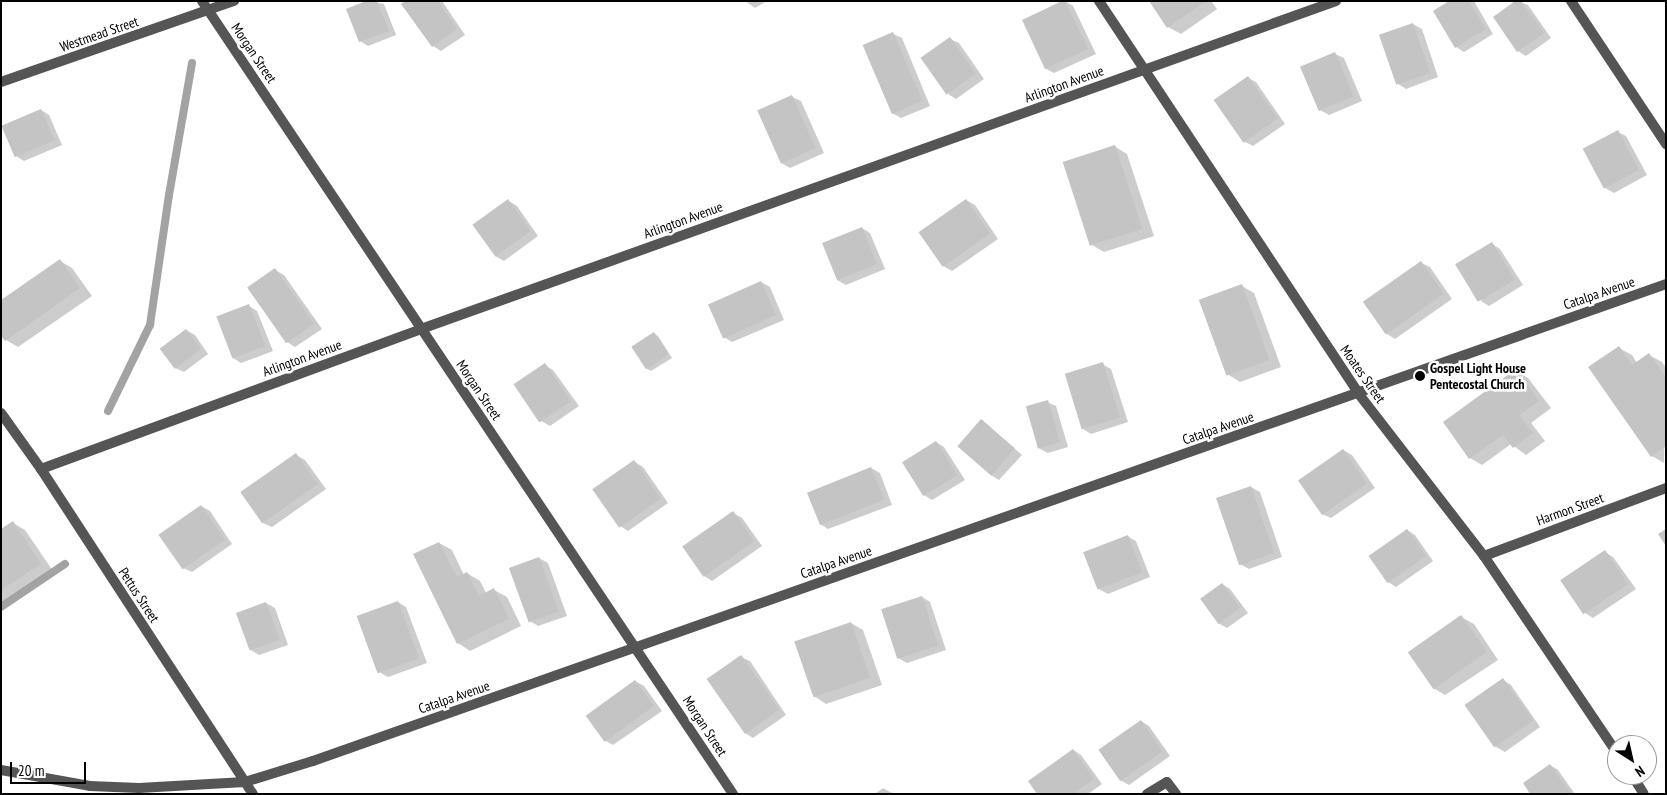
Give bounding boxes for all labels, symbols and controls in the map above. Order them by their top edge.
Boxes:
street label: Westmead Street [58,13,140,55]
street label: Morgan Street [228,20,280,86]
street label: Arlington Avenue [1022,62,1106,106]
street label: Arlington Avenue [641,198,725,242]
street label: Catalpa Avenue [1561,273,1637,313]
street label: Arlington Avenue [260,336,344,380]
street label: Moates Street [1337,342,1389,406]
street label: Morgan Street [453,357,505,423]
place label: Gospel Light House Pentecostal Church [1430,360,1526,392]
marker: Gospel Light House Pentecostal Church [1414,370,1426,382]
street label: Catalpa Avenue [1180,408,1256,448]
street label: Harmon Street [1534,489,1606,529]
street label: Catalpa Avenue [798,542,874,582]
street label: Pettus Street [115,564,163,626]
street label: Catalpa Avenue [416,677,492,717]
street label: Morgan Street [679,693,731,759]
north arrow [1607,735,1657,785]
scale bar [12,752,89,784]
text: 20 m [18,761,44,780]
text: N [1632,762,1648,781]

